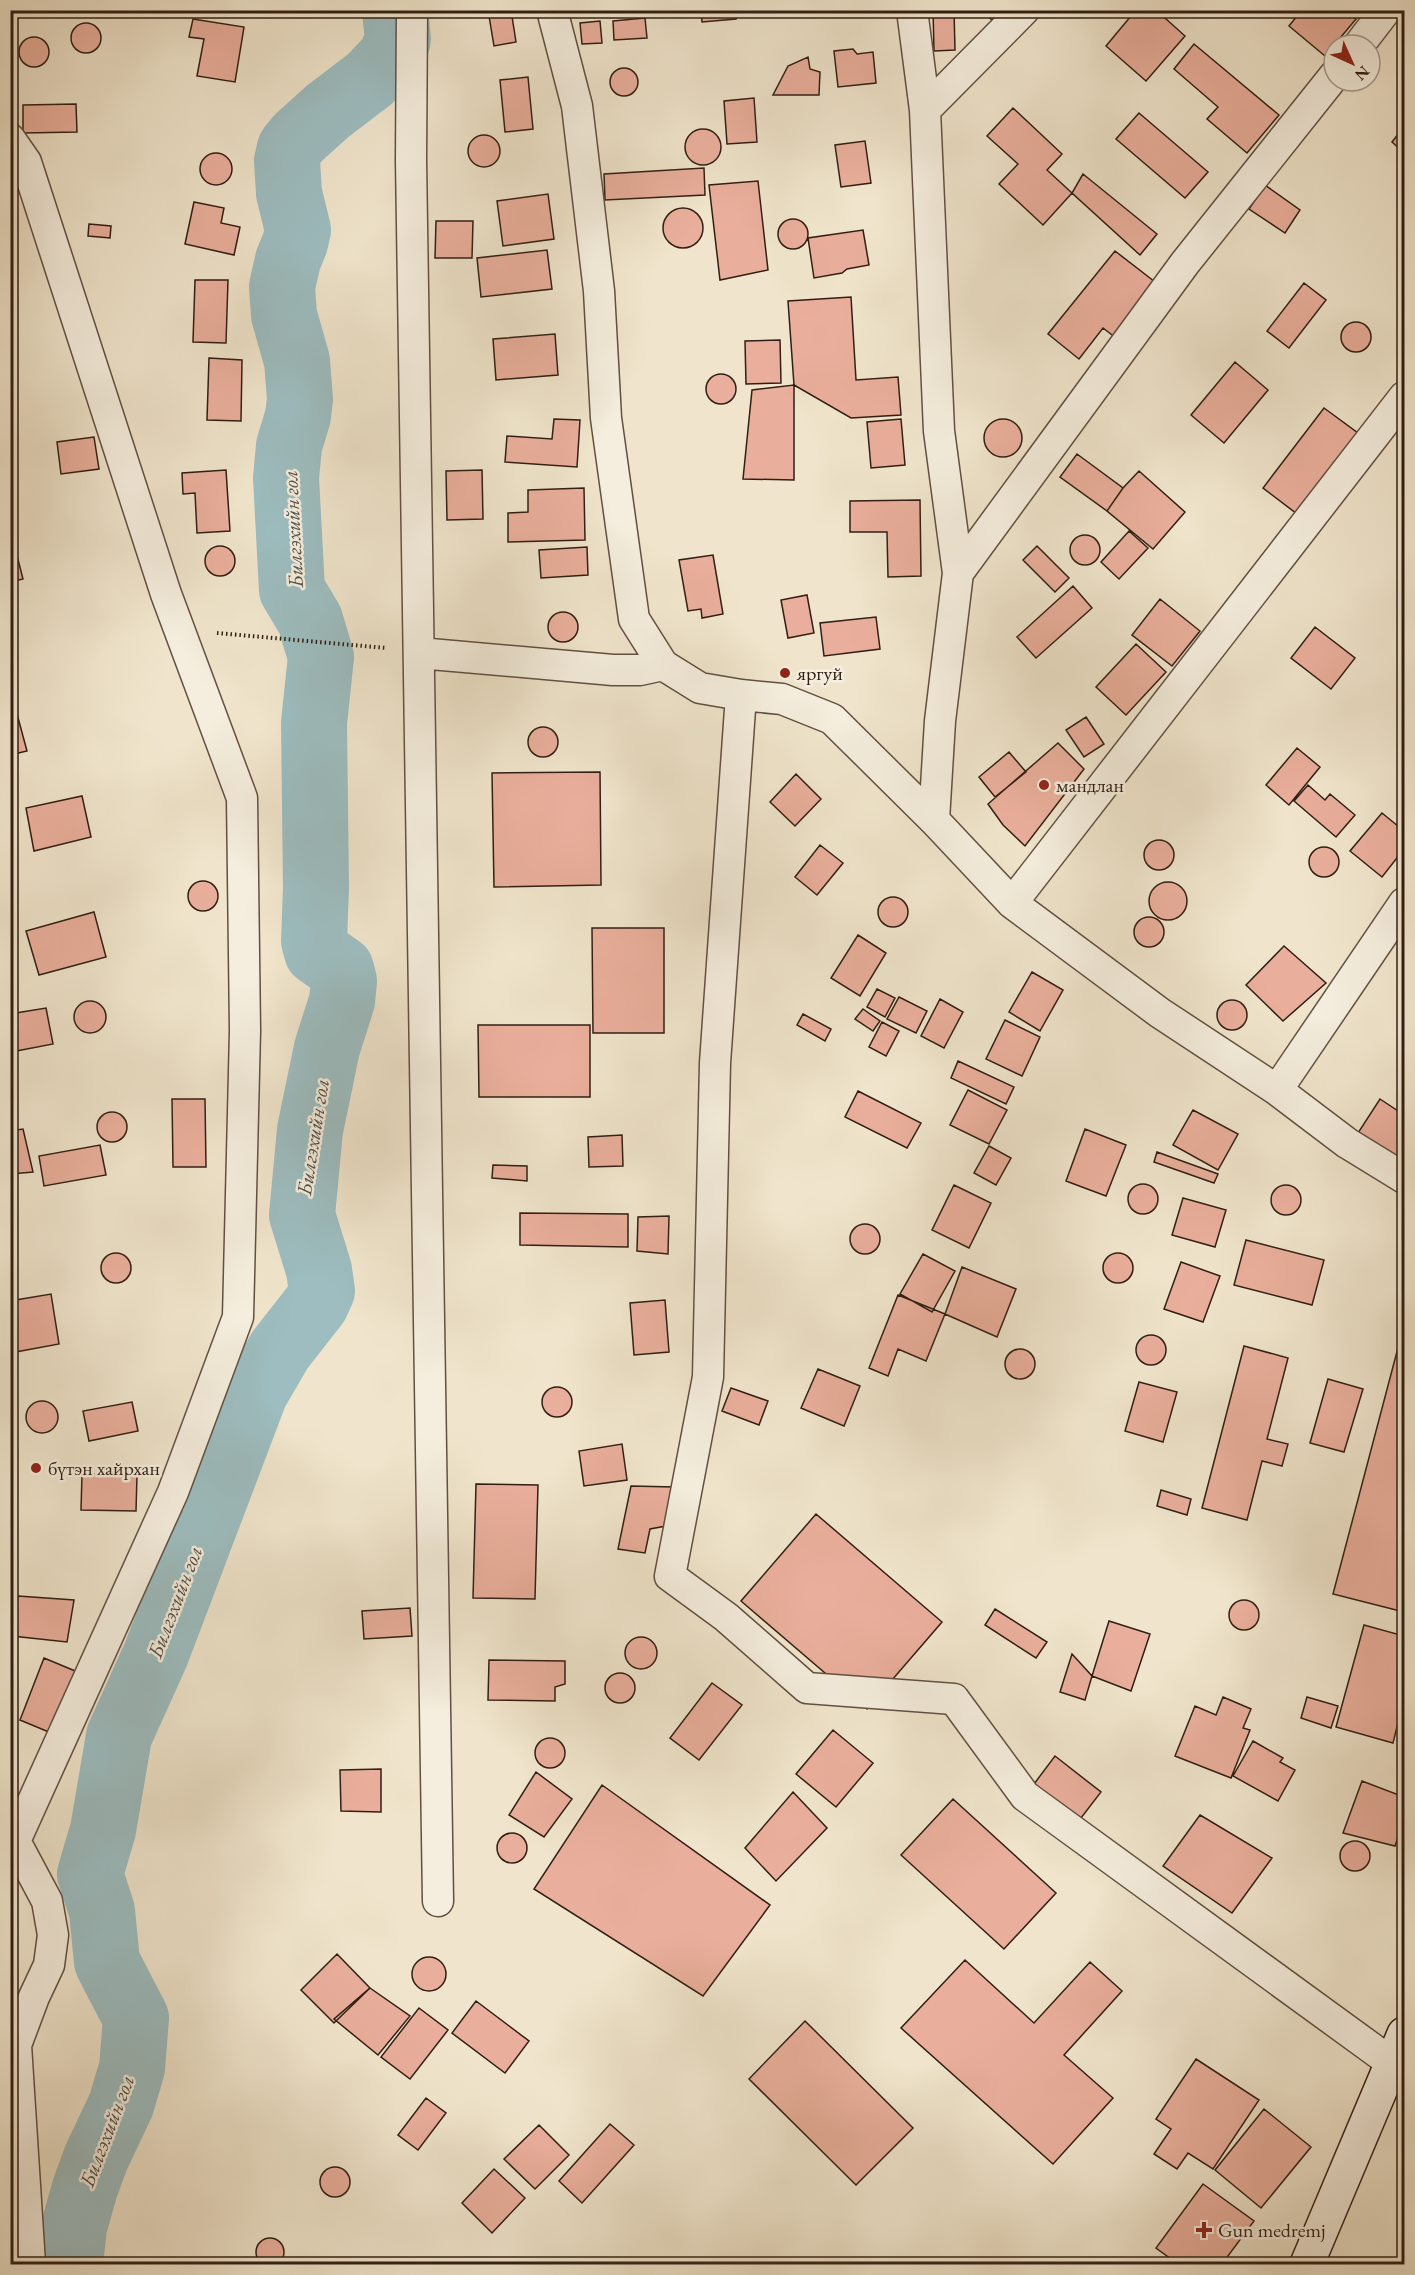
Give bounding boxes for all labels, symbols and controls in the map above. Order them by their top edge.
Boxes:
north arrow [1322,33,1382,93]
text: N [1350,61,1374,85]
water label: Билгэхийн гол [276,470,309,589]
place label: яргуй [796,660,843,686]
marker: яргуй [778,666,792,680]
place label: мандлан [1056,772,1124,798]
marker: мандлан [1037,778,1051,792]
water label: Билгэхийн гол [290,1077,335,1198]
place label: бүтэн хайрхан [48,1455,160,1481]
marker: бүтэн хайрхан [29,1461,43,1475]
water label: Билгэхийн гол [140,1542,208,1663]
water label: Билгэхийн гол [72,2071,140,2192]
place label: Gun medremj [1218,2217,1326,2243]
marker: Gun medremj [1195,2221,1213,2239]

